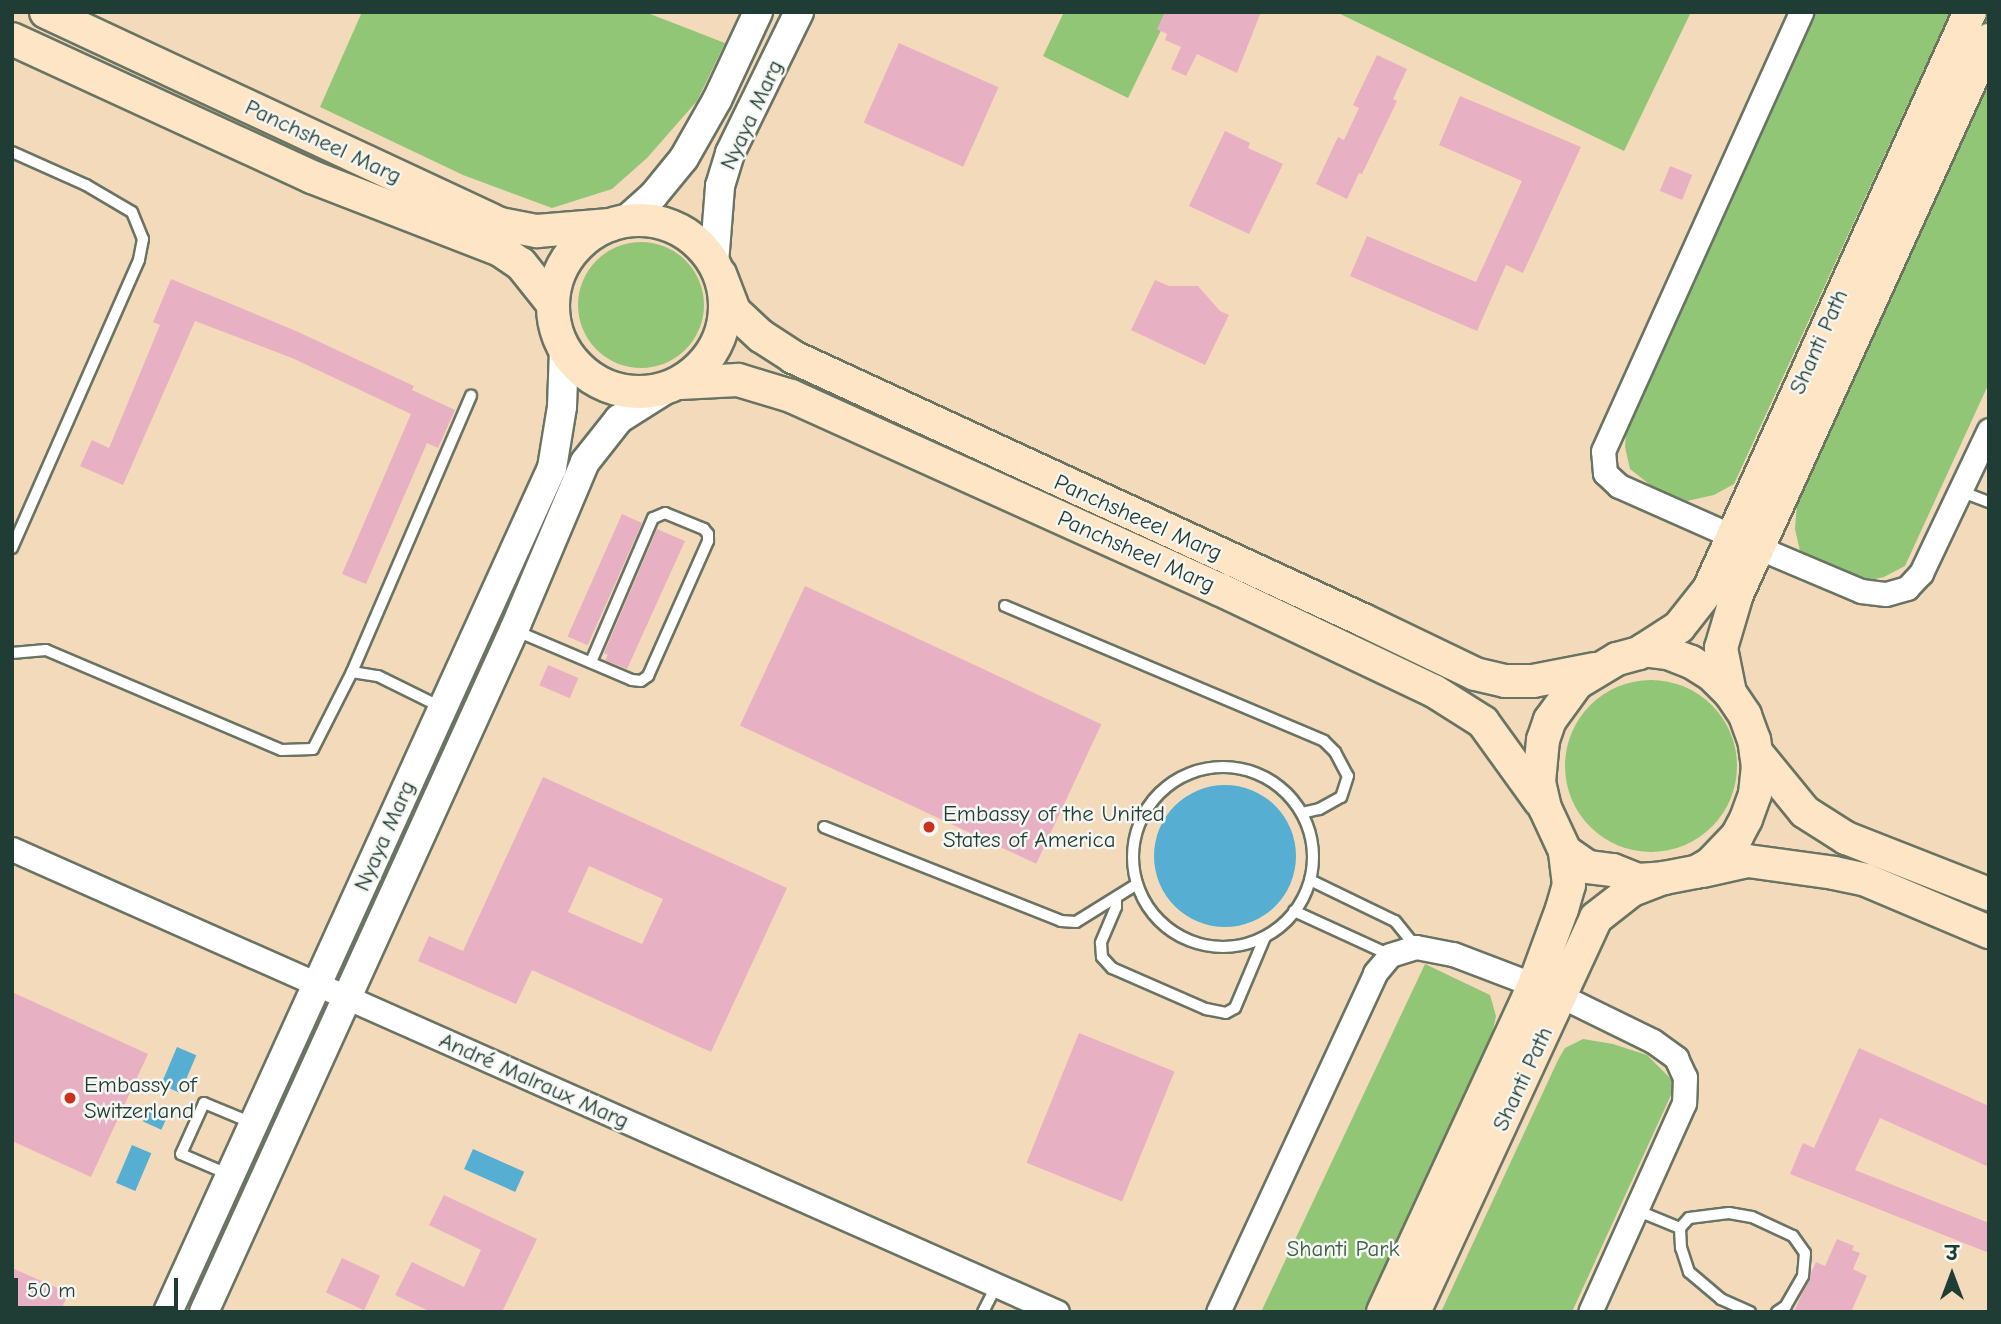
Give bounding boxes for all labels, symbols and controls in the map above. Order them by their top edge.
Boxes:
street label: Nyaya Marg [715,56,789,174]
street label: Panchsheel Marg [240,94,406,190]
street label: Shanti Path [1784,285,1854,399]
street label: Panchsheeel Marg [1050,469,1226,567]
street label: Panchsheel Marg [1053,505,1219,599]
street label: Nyaya Marg [348,776,422,896]
place label: Embassy of the United States of America [943,800,1165,854]
marker: Embassy of the United States of America [921,819,937,835]
street label: Shanti Path [1487,1023,1559,1135]
street label: André Malraux Marg [435,1027,633,1135]
place label: Embassy of Switzerland [84,1071,197,1125]
marker: Embassy of Switzerland [62,1090,78,1106]
park label: Shanti Park [1286,1235,1400,1263]
north arrow [1917,1240,1987,1310]
text: उ [1946,1243,1958,1265]
scale bar [18,1264,182,1308]
text: 50 m [27,1278,76,1302]

